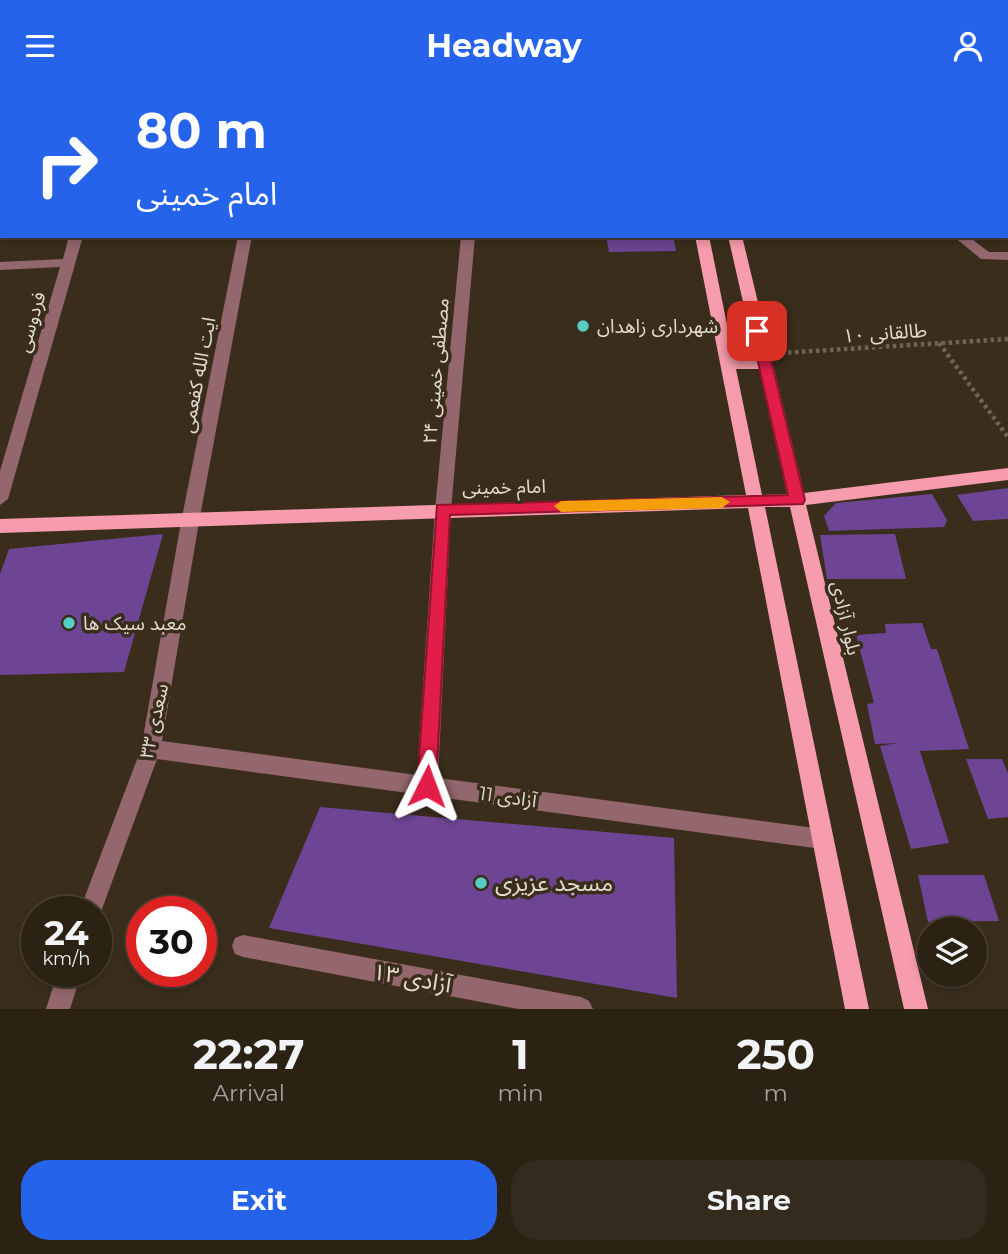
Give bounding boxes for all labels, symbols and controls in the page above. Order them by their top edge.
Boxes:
text: Headway [426,26,582,65]
icon: menu [21,27,59,65]
icon: person [949,27,987,65]
text: 80 m [136,101,267,160]
icon: right [21,119,112,210]
text: امام خمینی [136,174,277,213]
street label: فردوسی [11,289,51,355]
street label: مصطفی خمینی ۲۴ [418,297,454,445]
pin [727,301,787,361]
icon: arrive [738,312,776,350]
street label: ایت الله کفعمی [176,315,220,435]
place label: شهرداری زاهدان [597,315,718,338]
marker: شهرداری زاهدان [575,318,591,334]
street label: طالقانی ۱۰ [842,319,928,347]
street label: امام خمینی [462,475,546,502]
street label: بلوار آزادی [826,579,866,657]
place label: معبد سیک ها [83,612,186,635]
marker: معبد سیک ها [61,615,77,631]
street label: سعدی ۳۳ [135,681,173,761]
position arrow [390,749,464,823]
street label: آزادی 11 [478,782,540,813]
place label: مسجد عزیزی [495,869,613,897]
marker: مسجد عزیزی [473,875,489,891]
speed limit sign: 30 [126,896,217,987]
text: 24 [44,911,89,954]
map controls [917,917,987,987]
button: layers [917,917,987,987]
text: km/h [42,948,91,970]
street label: آزادی ۱۳ [370,957,455,999]
text: 22:27 [193,1028,304,1080]
text: 1 [512,1028,529,1080]
text: 250 [737,1028,815,1080]
text: Arrival [212,1079,285,1107]
text: min [497,1079,544,1107]
text: m [764,1079,788,1107]
button: Exit [21,1160,497,1240]
button: Share [511,1160,987,1240]

